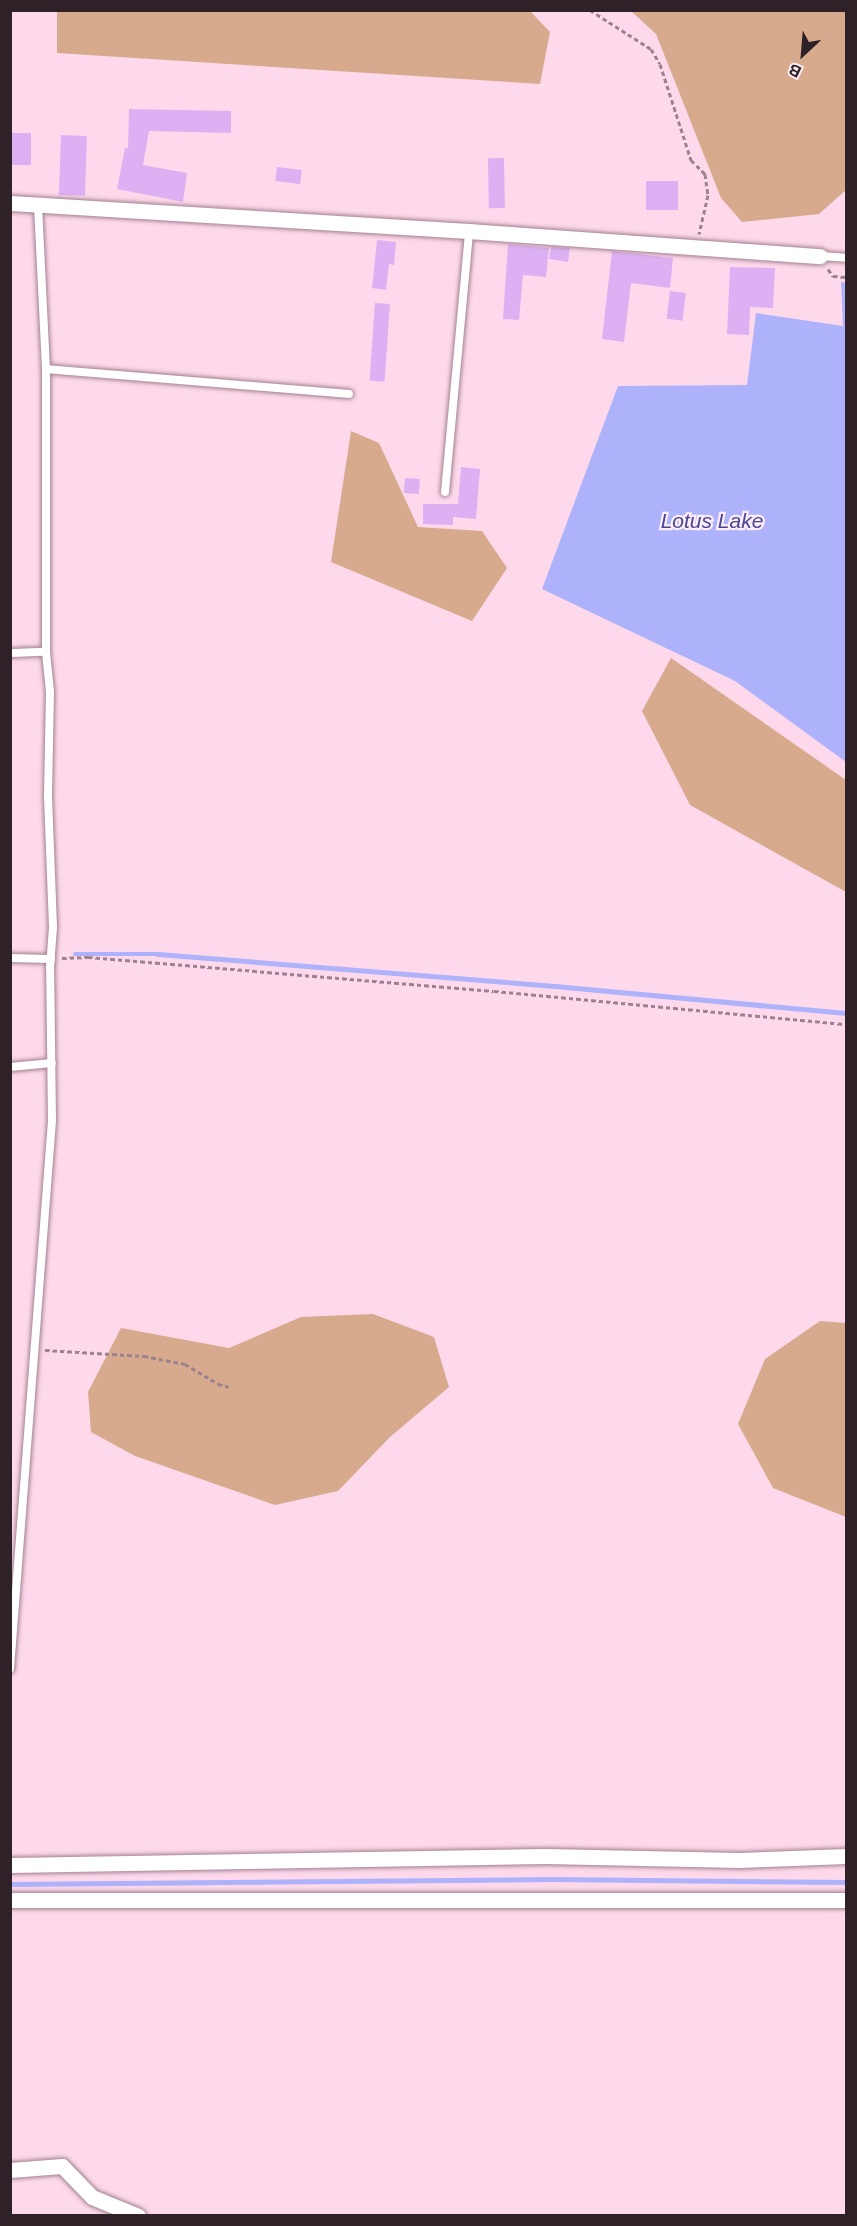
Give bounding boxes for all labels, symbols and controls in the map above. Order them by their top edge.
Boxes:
north arrow [773,24,833,84]
text: B [786,60,804,81]
water label: Lotus Lake [661,508,763,534]

